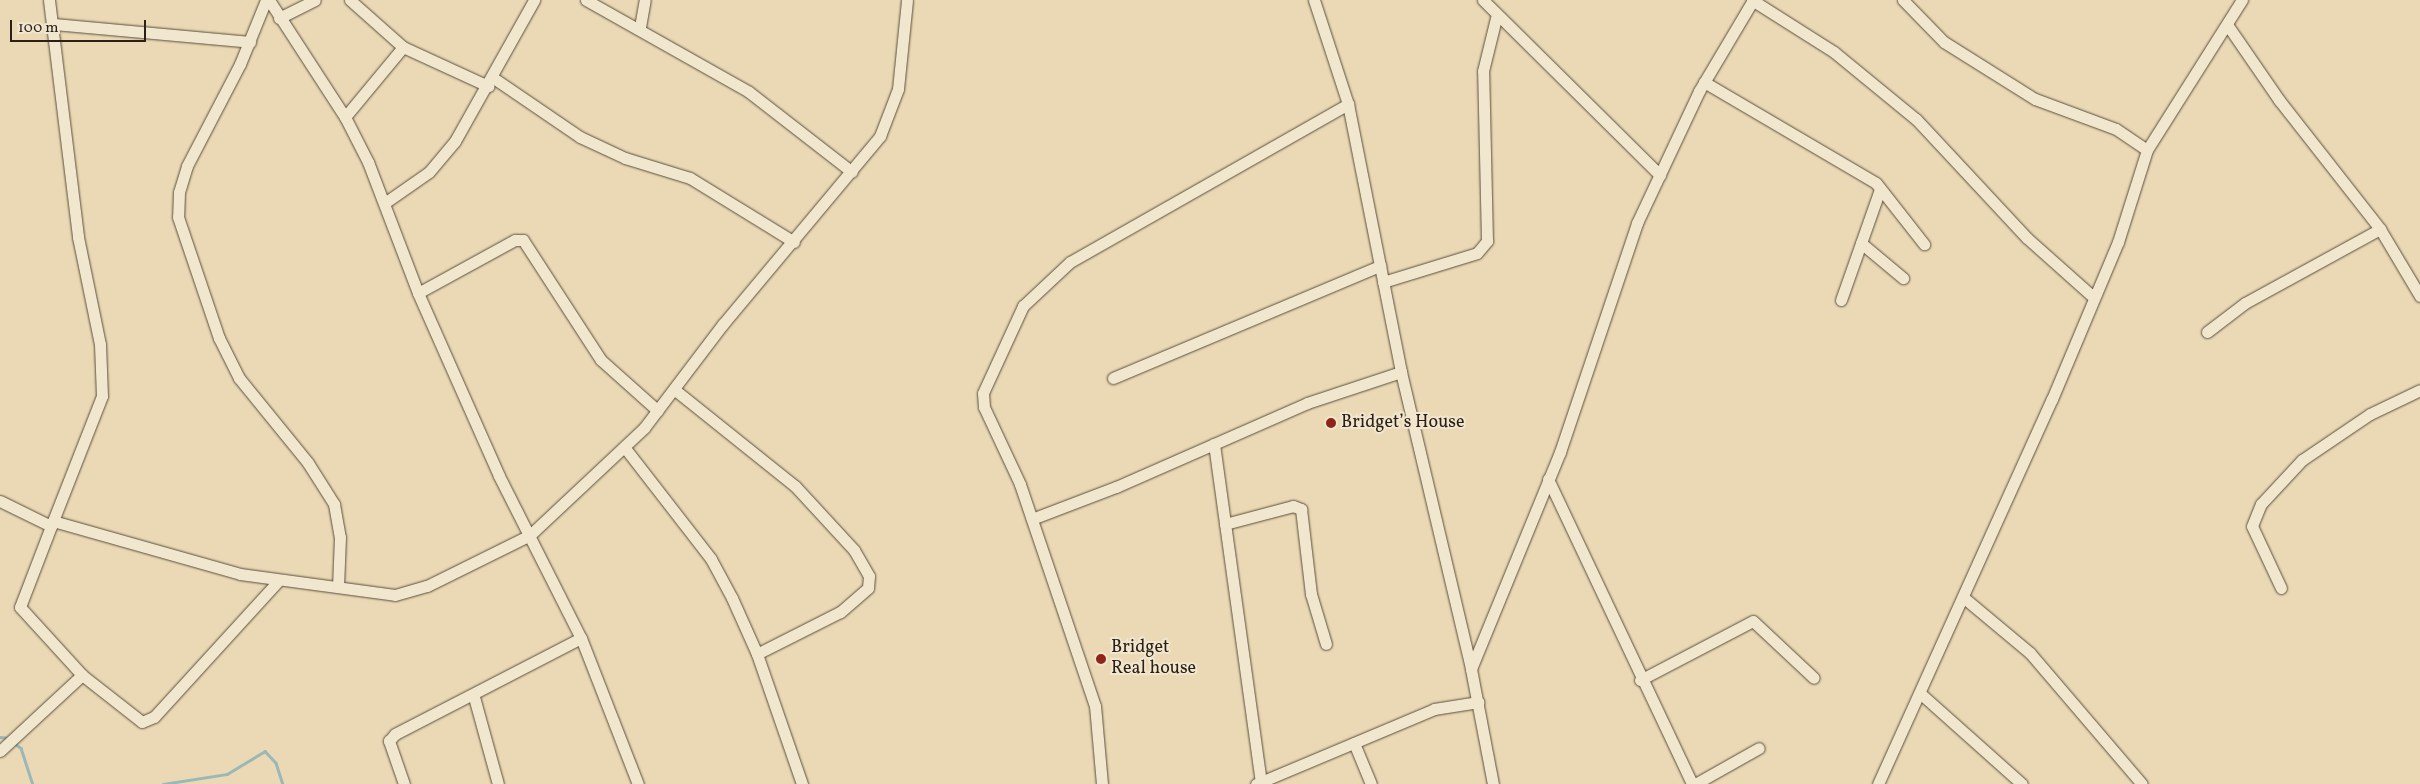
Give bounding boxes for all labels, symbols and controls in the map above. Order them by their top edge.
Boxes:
scale bar [12,10,149,42]
text: 100 m [18,18,58,39]
place label: Bridget’s House [1341,412,1465,434]
marker: Bridget’s House [1325,417,1337,429]
place label: Bridget Real house [1111,638,1196,681]
marker: Bridget Real house [1095,653,1107,665]

